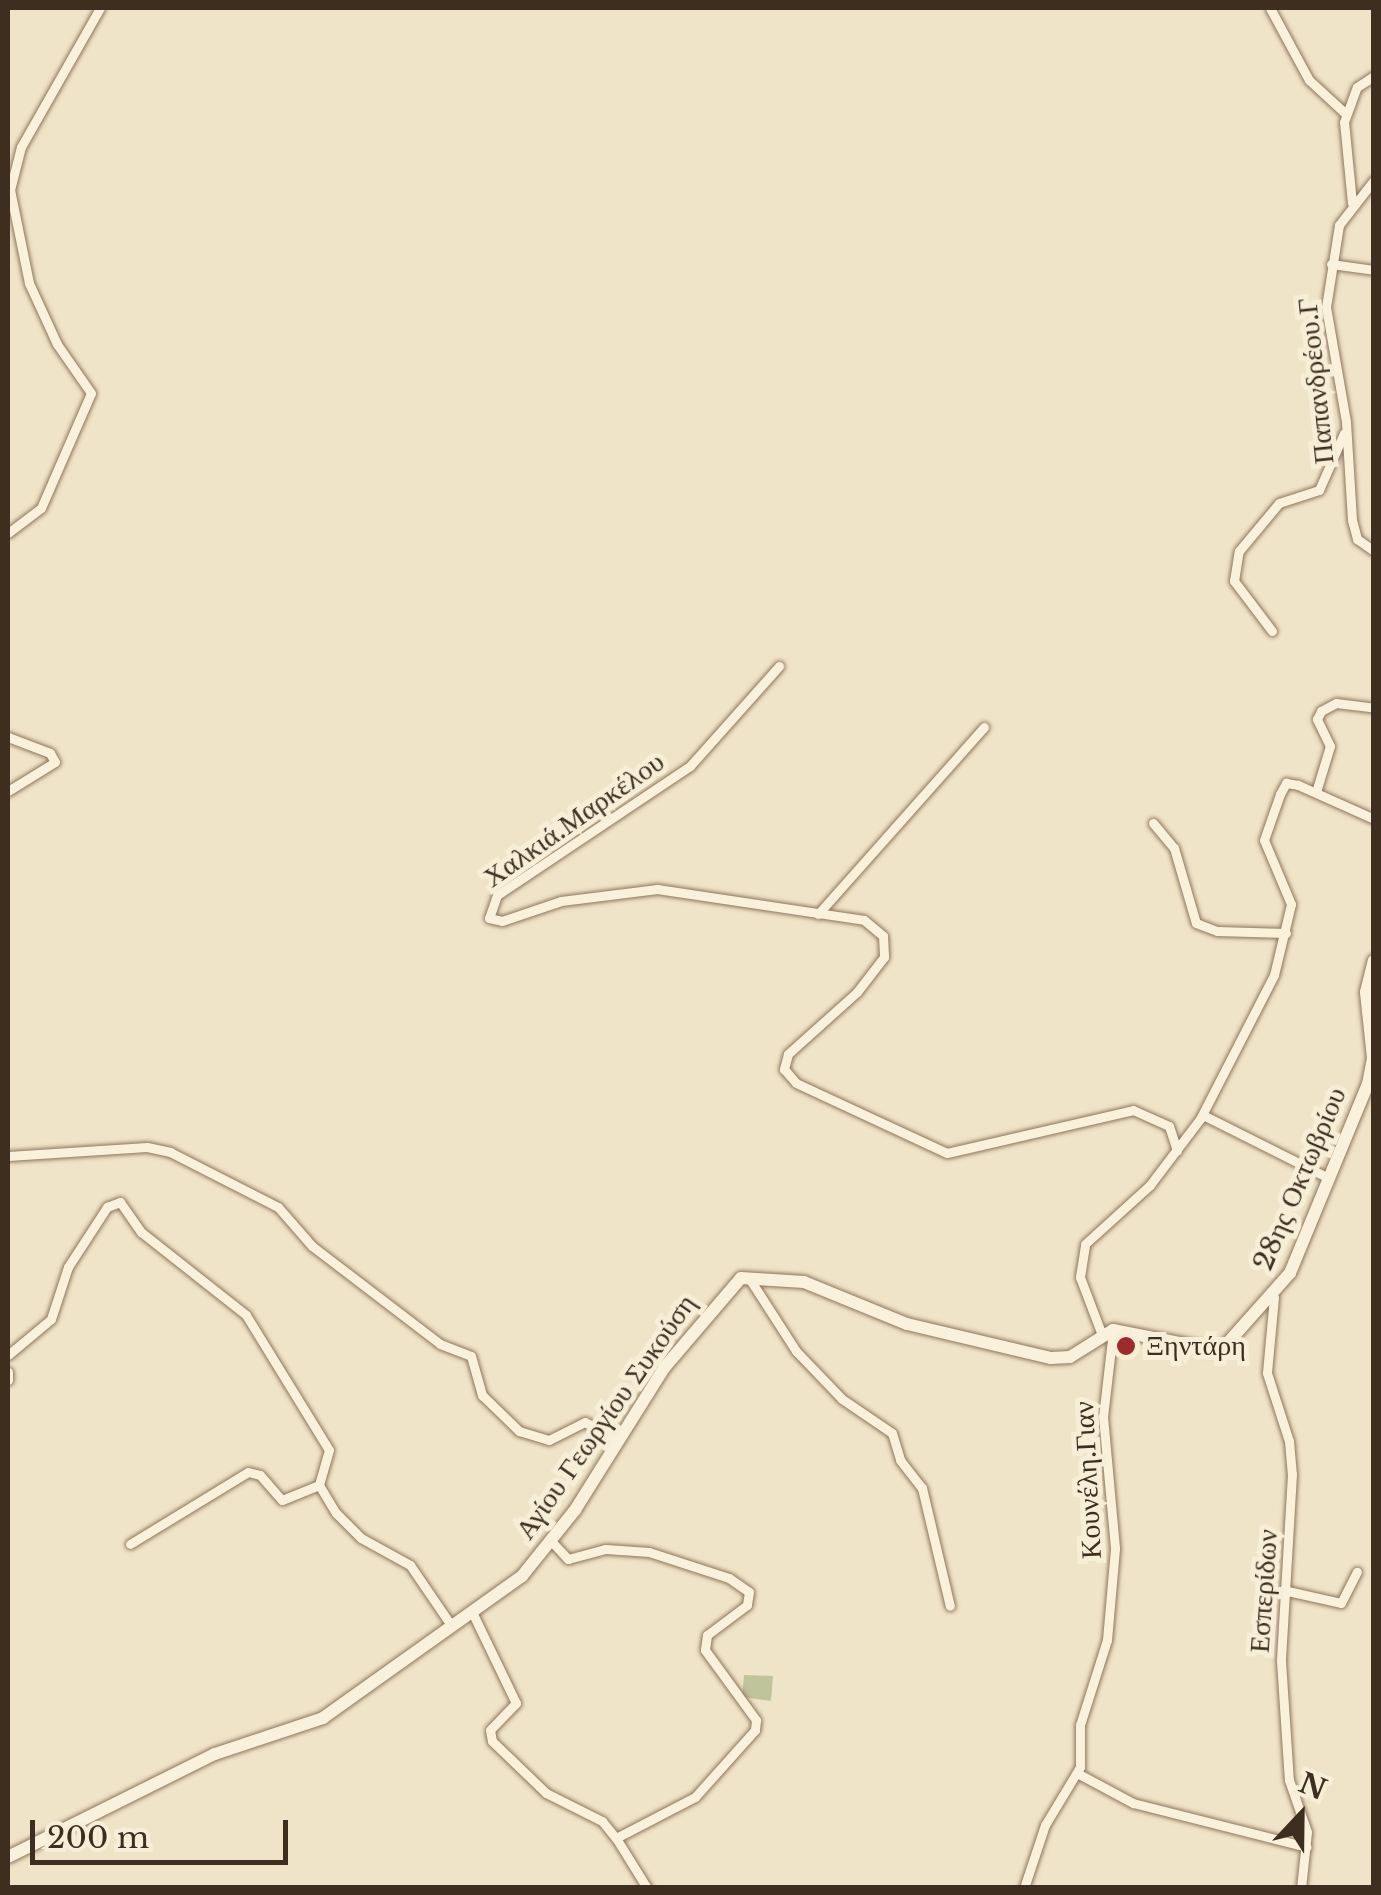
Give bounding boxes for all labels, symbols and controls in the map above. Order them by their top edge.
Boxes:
street label: Παπανδρέου.Γ [1291,296,1341,466]
street label: Χαλκιά.Μαρκέλου [477,745,671,895]
street label: 28ης Οκτωβρίου [1246,1082,1354,1276]
street label: Αγίου Γεωργίου Συκούση [509,1288,703,1546]
place label: Ξηντάρη [1146,1329,1246,1363]
marker: Ξηντάρη [1115,1335,1137,1357]
street label: Κουνέλη.Γιαν [1067,1400,1109,1560]
street label: Εσπερίδων [1243,1528,1285,1654]
north arrow [1251,1765,1351,1865]
text: N [1294,1766,1331,1808]
scale bar [35,1800,292,1862]
text: 200 m [47,1819,149,1856]

